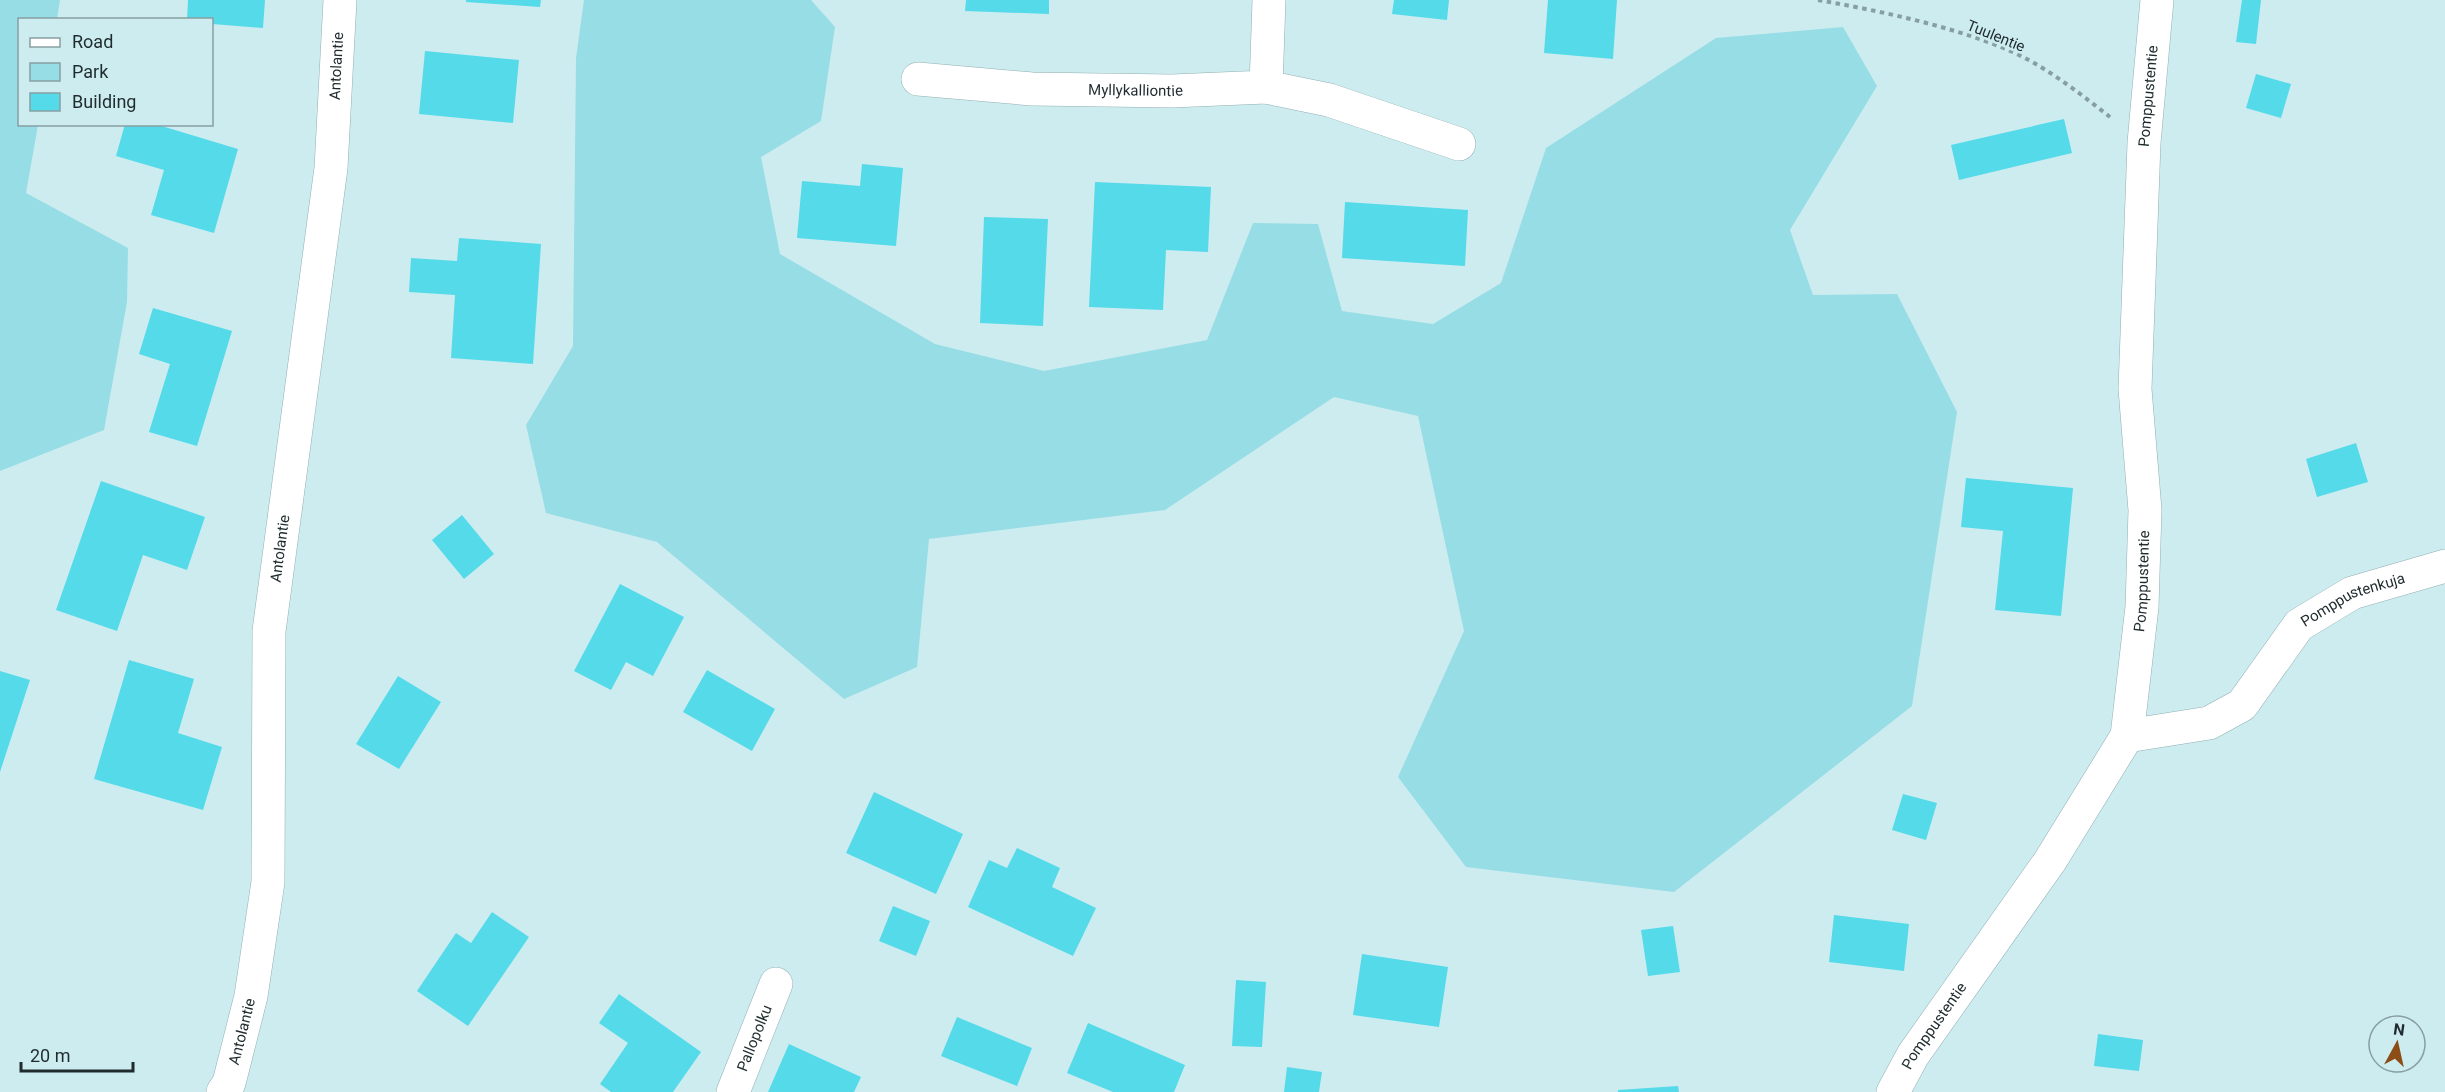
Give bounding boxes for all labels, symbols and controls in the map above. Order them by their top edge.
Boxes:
street label: Tuulentie [1964,16,2028,56]
legend [18,18,213,126]
text: Road [72,31,113,52]
street label: Antolantie [326,32,347,101]
street label: Pomppustentie [2135,45,2162,148]
text: Park [72,61,109,82]
street label: Myllykalliontie [1088,81,1183,100]
text: Building [72,91,136,112]
street label: Antolantie [267,514,293,583]
street label: Pomppustentie [2130,530,2153,633]
street label: Pomppustenkuja [2298,569,2407,631]
street label: Pomppustentie [1898,979,1970,1072]
street label: Antolantie [225,996,259,1067]
street label: Pallopolku [733,1002,776,1074]
north arrow [2367,1014,2427,1074]
text: N [2392,1019,2406,1040]
scale bar [21,1035,134,1073]
text: 20 m [30,1045,70,1066]

